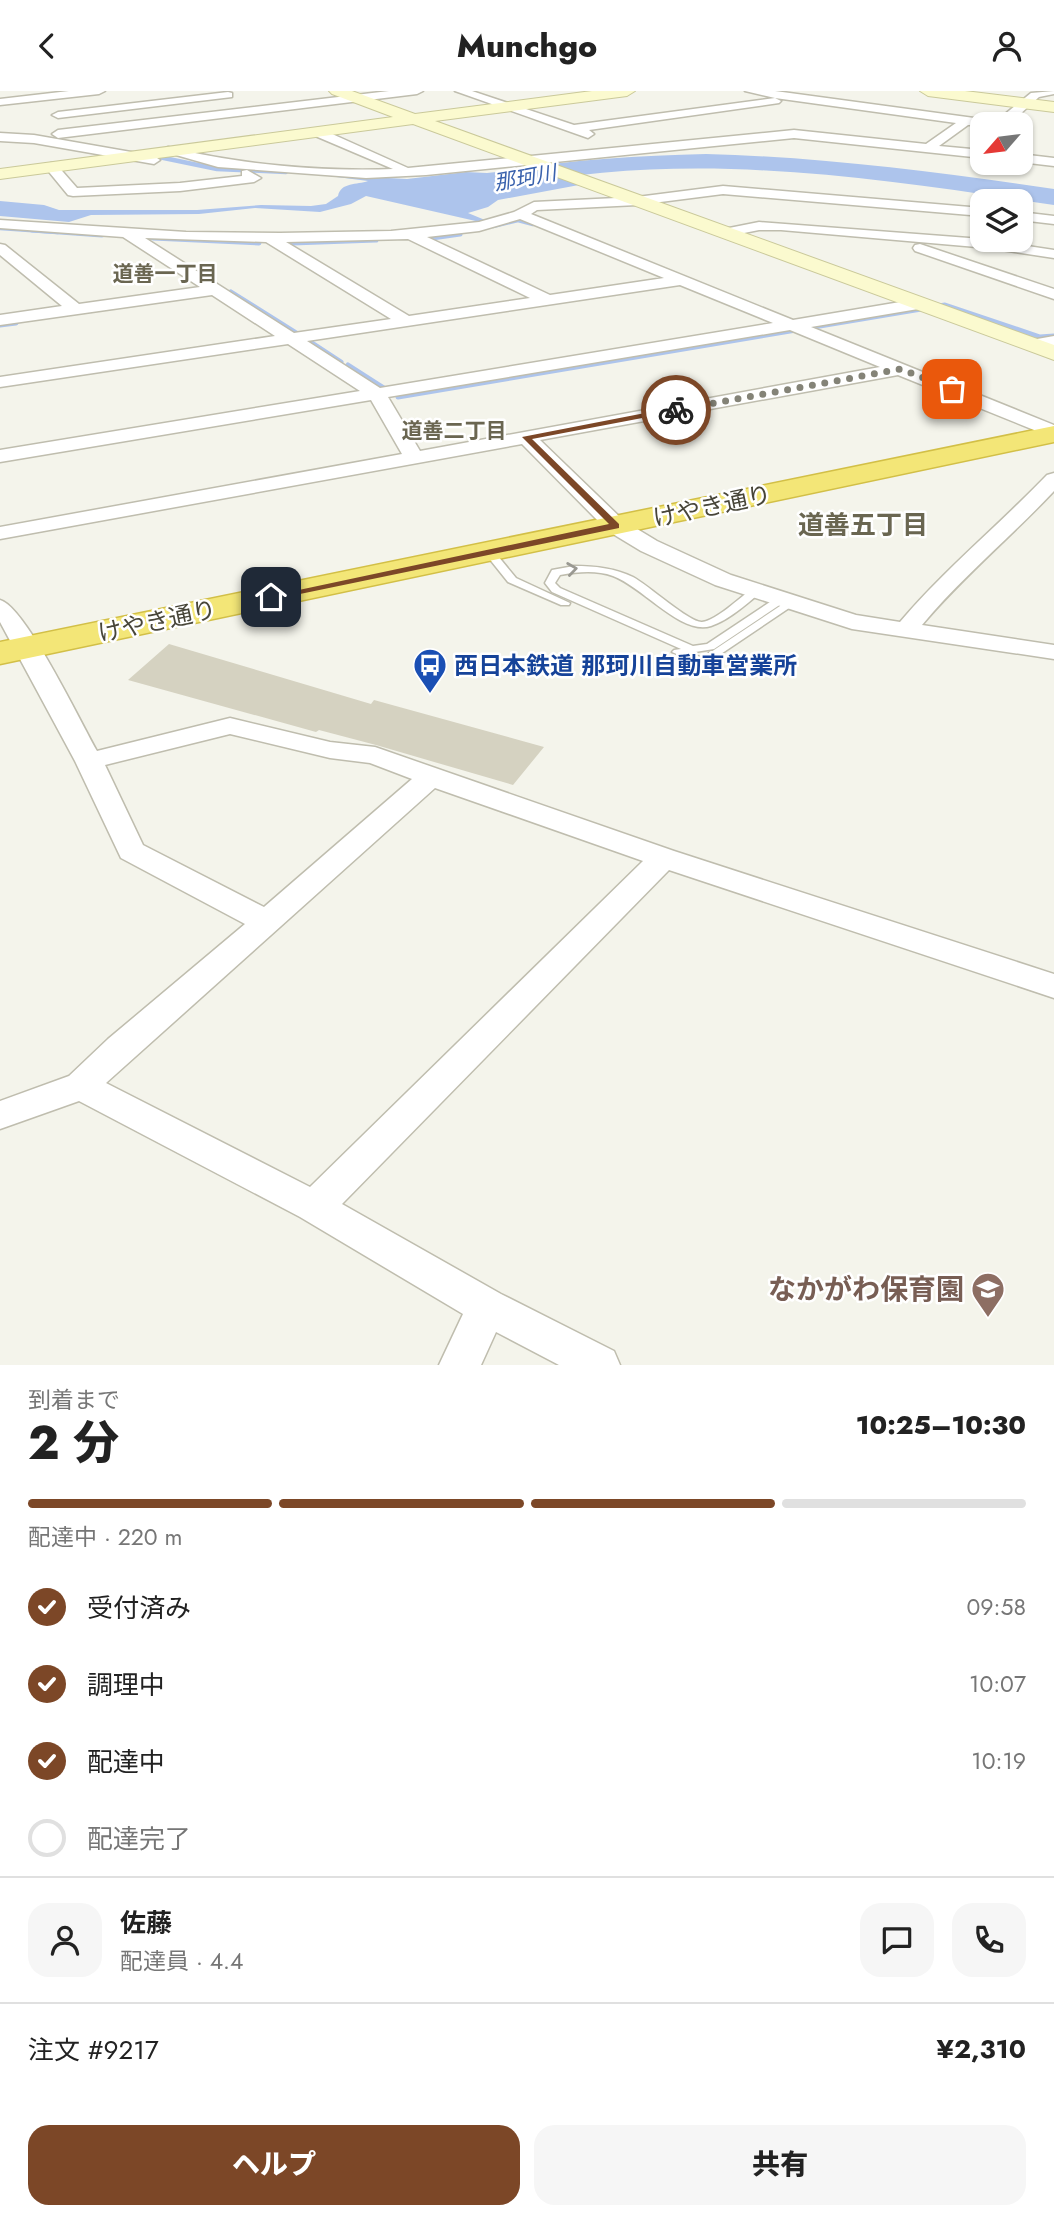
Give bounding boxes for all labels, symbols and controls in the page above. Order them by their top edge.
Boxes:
text: Munchgo [457,23,597,69]
icon: back [28,27,66,65]
icon: person [988,27,1026,65]
north arrow [970,112,1032,175]
map controls [970,112,1033,252]
water label: 那珂川 [491,157,561,198]
button: layers [970,189,1033,252]
district label: 道善一丁目 [113,259,218,289]
pin [922,359,982,419]
icon: bag [933,370,971,408]
courier [641,375,711,445]
icon: bike [657,391,695,429]
district label: 道善二丁目 [402,416,507,446]
street label: けやき通り [650,476,774,536]
district label: 道善五丁目 [798,506,928,544]
one-way arrow [566,562,578,577]
pin [241,567,301,627]
icon: home [252,578,290,616]
street label: けやき通り [95,591,219,651]
bus stop icon: 西日本鉄道 那珂川自動車営業所 [411,646,449,695]
place label: 西日本鉄道 那珂川自動車営業所 [454,648,797,683]
place label: なかがわ保育園 [768,1269,964,1310]
school or university icon: なかがわ保育園 [969,1270,1007,1319]
text: 到着まで [28,1383,120,1417]
text: 10:25–10:30 [856,1406,1026,1444]
text: 2 分 [28,1410,119,1476]
text: 配達中 · 220 m [28,1520,183,1554]
icon: check [28,1588,66,1626]
text: 受付済み [87,1589,191,1627]
text: 09:58 [967,1590,1026,1624]
icon: check [28,1665,66,1703]
text: 調理中 [87,1666,165,1704]
text: 10:07 [969,1667,1026,1701]
icon: check [28,1742,66,1780]
text: 配達中 [87,1743,165,1781]
text: 10:19 [971,1744,1026,1778]
text: 配達完了 [87,1820,191,1858]
button: person [28,1903,102,1977]
button: chat [860,1903,934,1977]
button: phone [952,1903,1026,1977]
text: 佐藤 [120,1904,172,1942]
text: 配達員 · 4.4 [120,1944,243,1978]
text: ¥2,310 [937,2030,1026,2068]
text: 注文 #9217 [28,2031,159,2069]
button: ヘルプ [28,2125,520,2205]
button: 共有 [534,2125,1026,2205]

